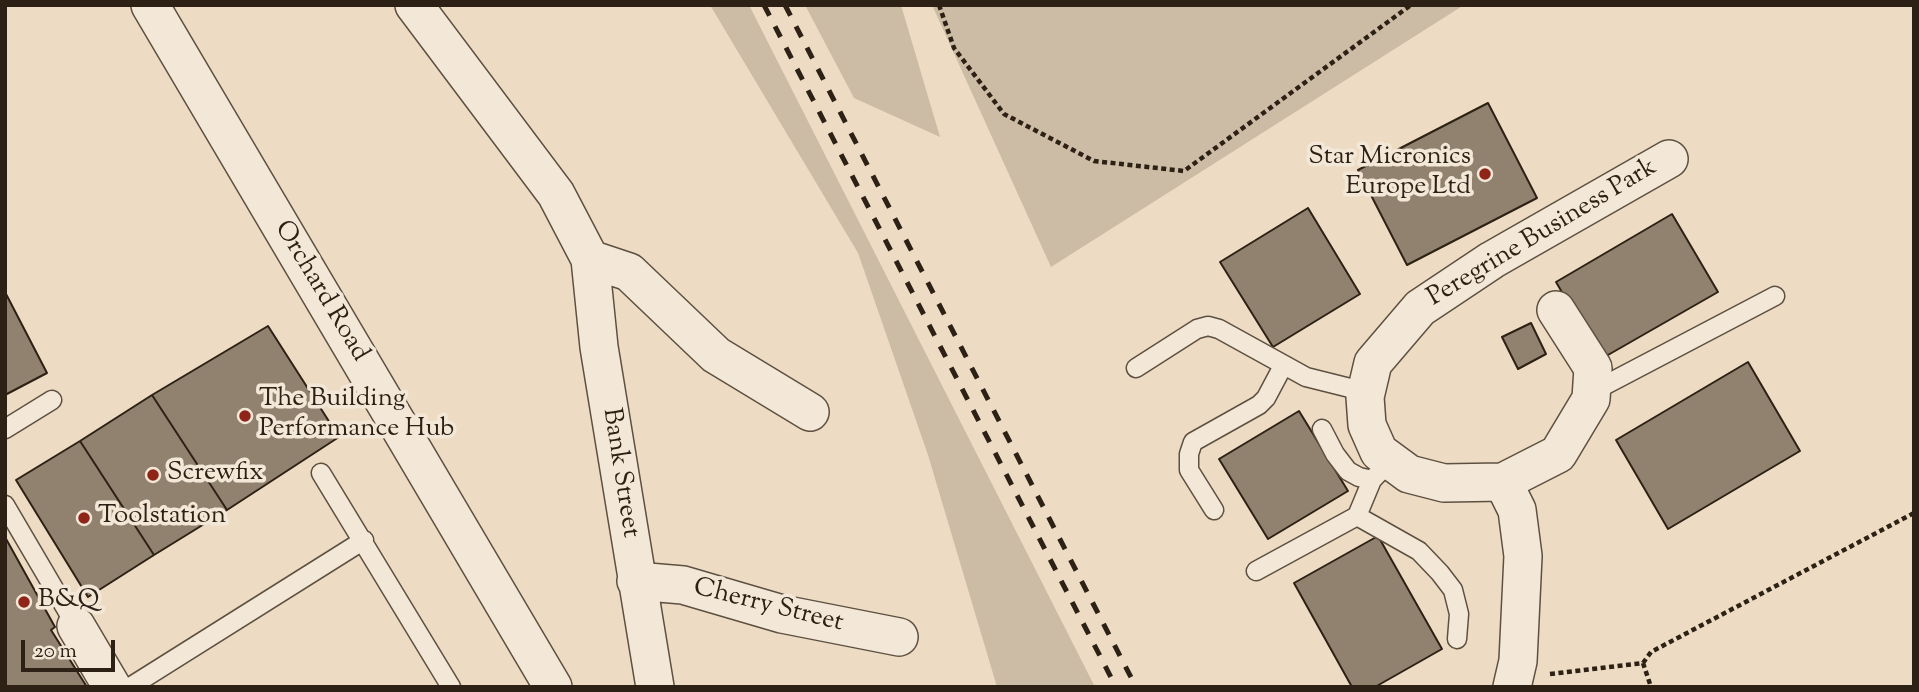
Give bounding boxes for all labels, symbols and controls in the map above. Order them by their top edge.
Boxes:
place label: Star Micronics Europe Ltd [1308,143,1471,204]
street label: Peregrine Business Park [1423,153,1663,315]
marker: Star Micronics Europe Ltd [1477,166,1493,182]
street label: Orchard Road [266,216,374,368]
place label: The Building Performance Hub [259,385,454,446]
street label: Bank Street [593,406,645,540]
marker: The Building Performance Hub [237,408,253,424]
place label: Screwfix [167,459,264,491]
marker: Screwfix [145,467,161,483]
place label: Toolstation [98,502,226,534]
marker: Toolstation [76,510,92,526]
street label: Cherry Street [690,573,846,641]
place label: B&Q [38,586,99,618]
marker: B&Q [16,594,32,610]
scale bar [24,626,119,670]
text: 20 m [34,637,77,667]

